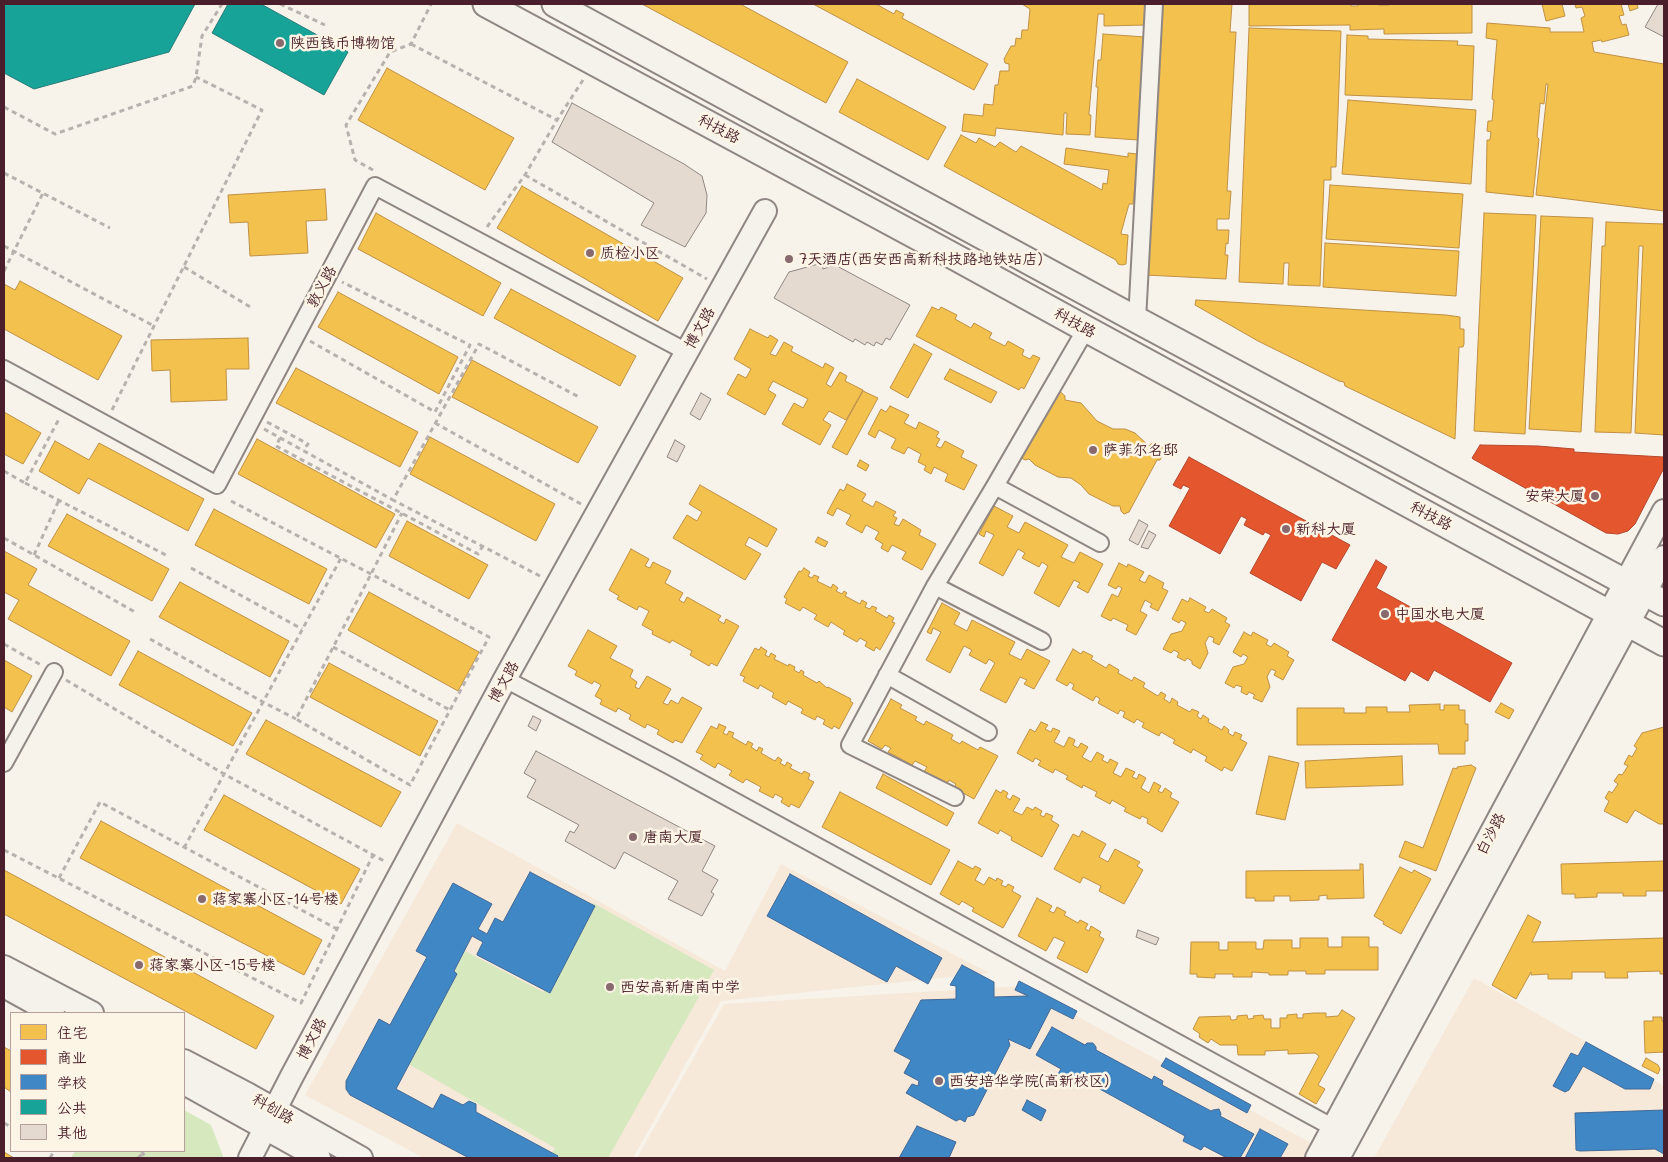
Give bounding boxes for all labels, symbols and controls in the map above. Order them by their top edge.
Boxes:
place label: 陕西钱币博物馆 [290,34,395,52]
marker: 陕西钱币博物馆 [274,37,286,49]
street label: 科技路 [695,110,743,148]
place label: 质检小区 [600,244,660,262]
marker: 质检小区 [584,247,596,259]
place label: 7天酒店(西安西高新科技路地铁站店) [799,250,1043,268]
marker: 7天酒店(西安西高新科技路地铁站店) [783,253,795,265]
street label: 敦义路 [303,263,341,311]
street label: 博文路 [681,304,719,352]
street label: 科技路 [1051,304,1099,342]
place label: 萨菲尔名邸 [1103,441,1178,459]
marker: 萨菲尔名邸 [1087,444,1099,456]
place label: 安荣大厦 [1525,487,1585,505]
marker: 安荣大厦 [1589,490,1601,502]
street label: 科技路 [1407,497,1455,535]
place label: 新科大厦 [1296,520,1356,538]
marker: 新科大厦 [1280,523,1292,535]
place label: 中国水电大厦 [1395,605,1485,623]
marker: 中国水电大厦 [1379,608,1391,620]
street label: 博文路 [485,658,523,706]
street label: 白沙路 [1472,810,1510,858]
place label: 唐南大厦 [643,828,703,846]
marker: 唐南大厦 [627,831,639,843]
place label: 蒋家寨小区-14号楼 [212,890,339,908]
marker: 蒋家寨小区-14号楼 [196,893,208,905]
place label: 蒋家寨小区-15号楼 [149,956,276,974]
marker: 蒋家寨小区-15号楼 [133,959,145,971]
place label: 西安高新唐南中学 [620,978,740,996]
marker: 西安高新唐南中学 [604,981,616,993]
legend [10,1012,185,1152]
street label: 博文路 [293,1015,331,1063]
text: 住宅 [57,1022,87,1042]
text: 商业 [57,1047,87,1067]
text: 学校 [57,1072,87,1092]
place label: 西安培华学院(高新校区) [949,1072,1109,1090]
marker: 西安培华学院(高新校区) [933,1075,945,1087]
street label: 科创路 [249,1090,297,1128]
text: 公共 [57,1097,87,1117]
text: 其他 [57,1122,87,1142]

